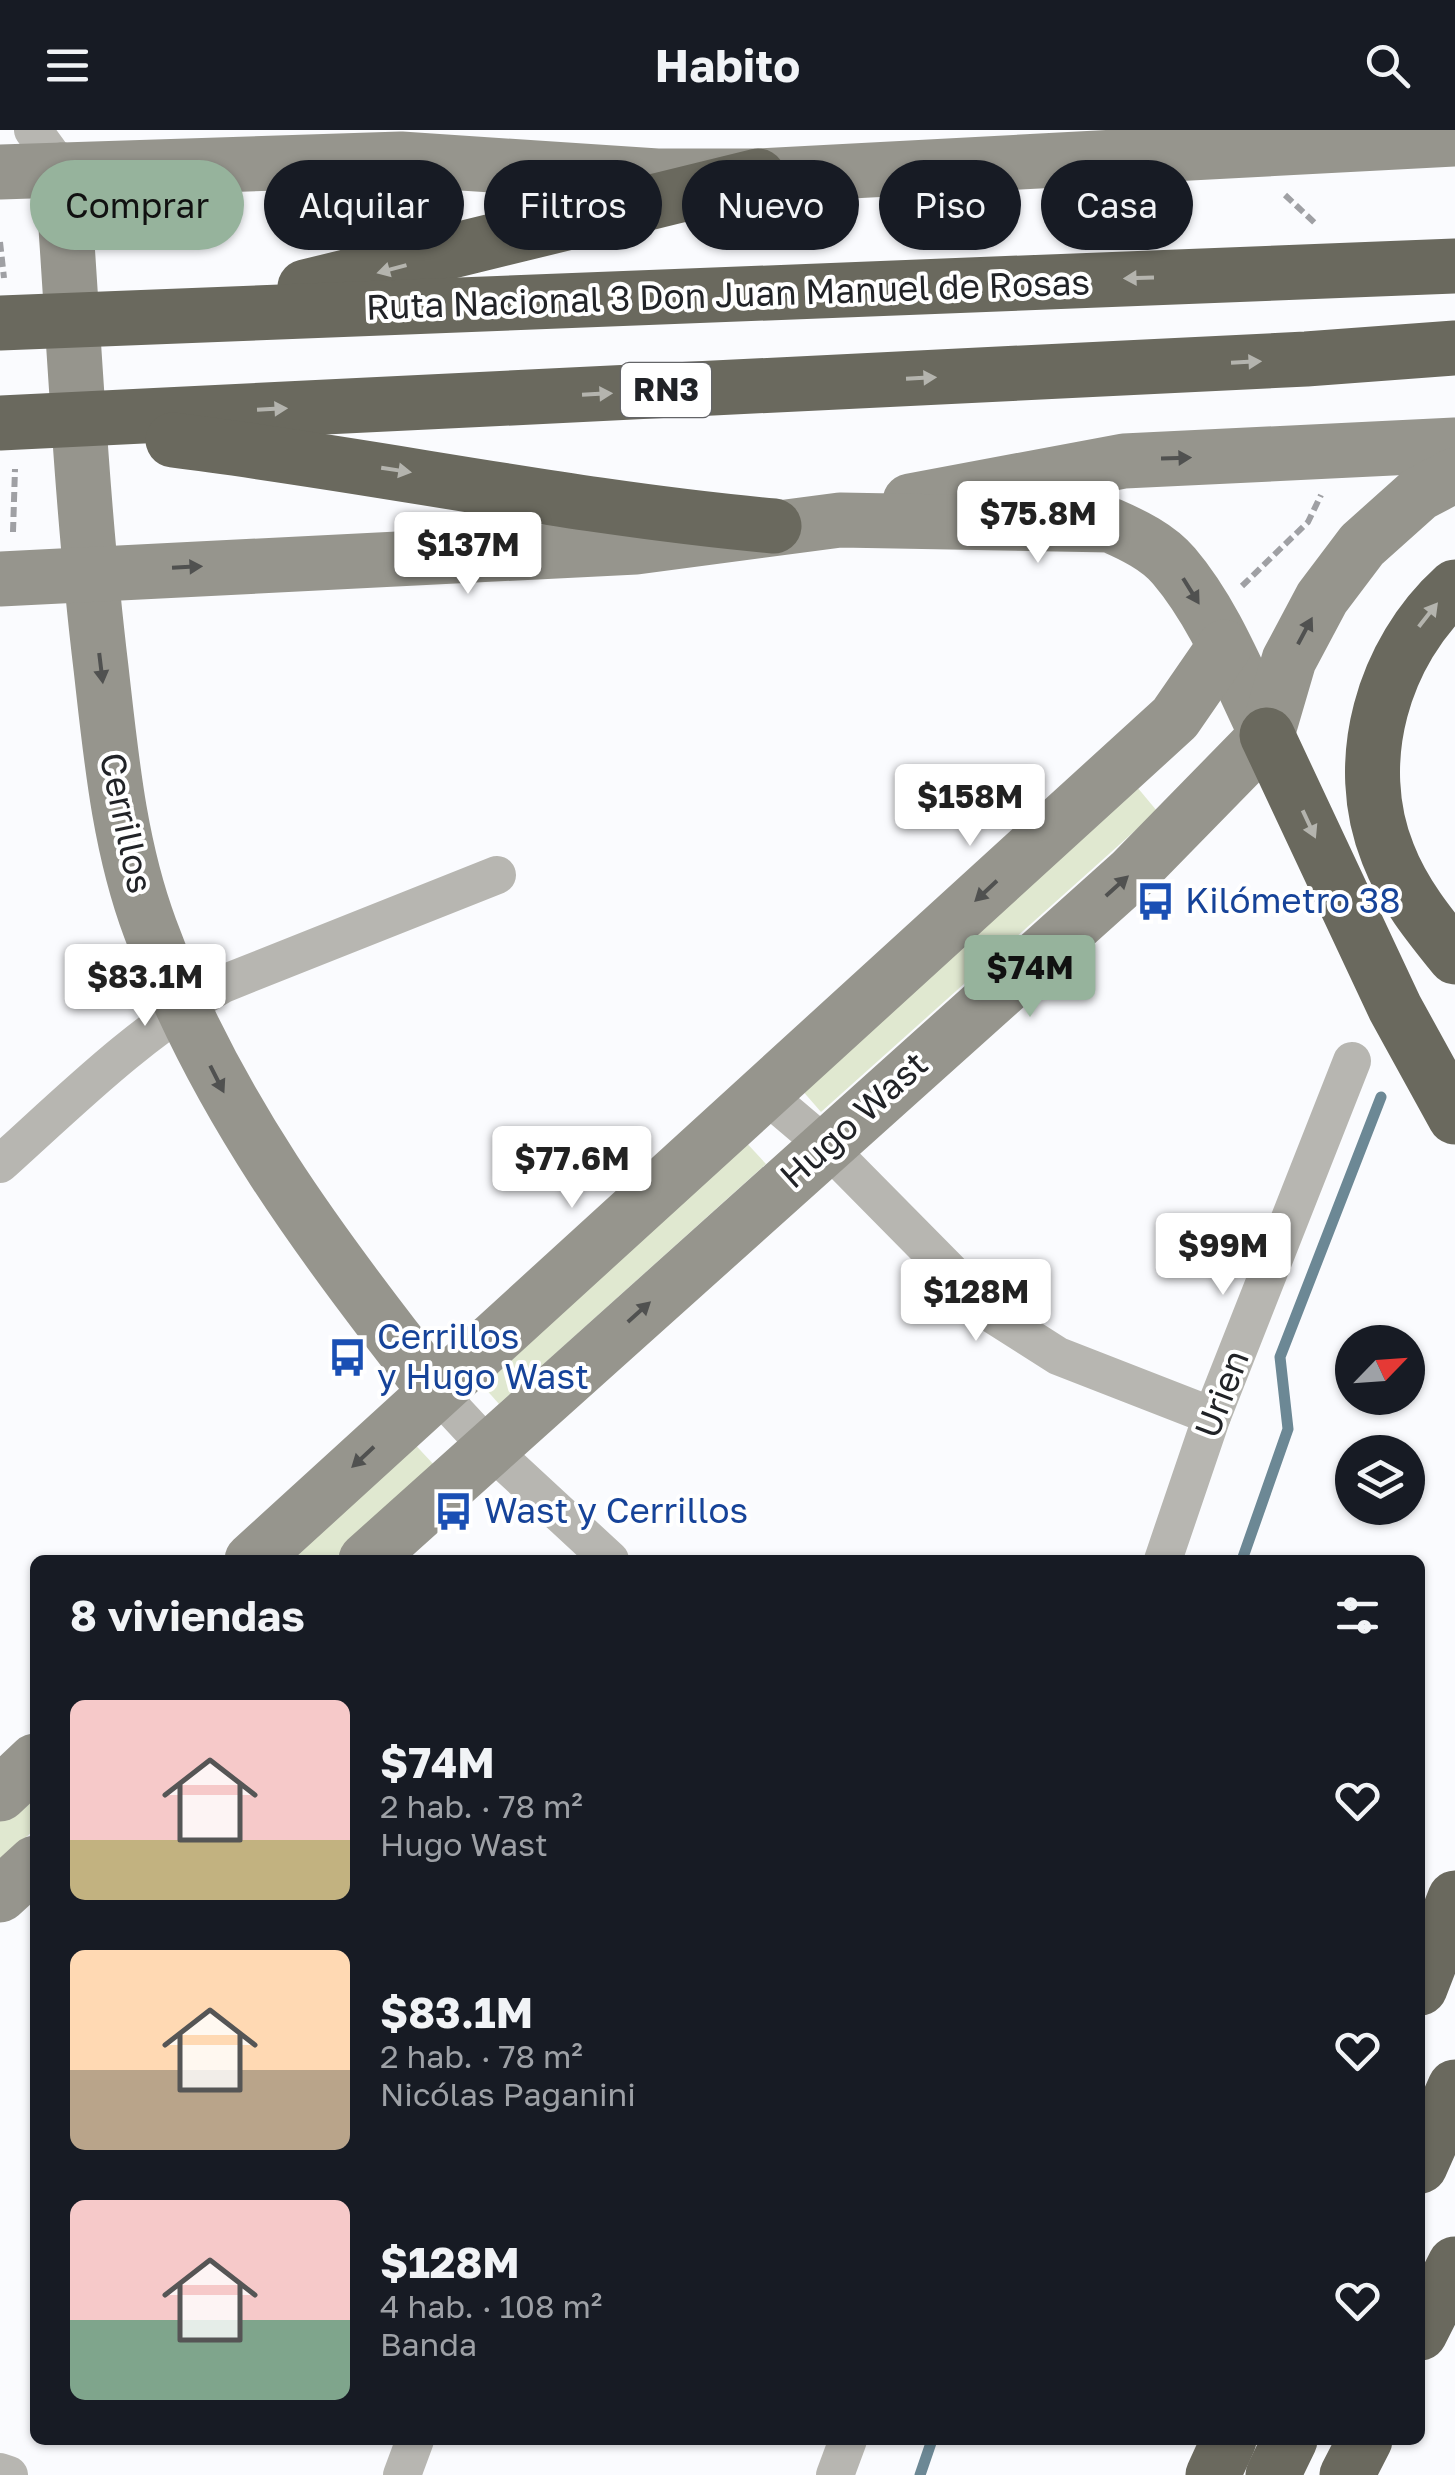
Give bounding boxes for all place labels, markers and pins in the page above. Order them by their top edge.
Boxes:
pin: $75.8M [957,481,1119,566]
pin: $137M [398,512,538,597]
pin: $158M [900,764,1040,849]
place label: Kilómetro 38 [1185,879,1401,921]
bus stop icon: Kilómetro 38 [1134,880,1176,922]
pin: $74M [971,935,1089,1020]
pin: $83.1M [64,944,226,1029]
pin: $77.6M [491,1126,653,1211]
pin: $99M [1164,1213,1282,1298]
pin: $128M [906,1259,1046,1344]
place label: Cerrillos y Hugo Wast [377,1315,589,1397]
bus stop icon: Cerrillos y Hugo Wast [326,1336,368,1378]
place label: Wast y Cerrillos [484,1489,748,1531]
bus stop icon: Wast y Cerrillos [433,1490,475,1532]

